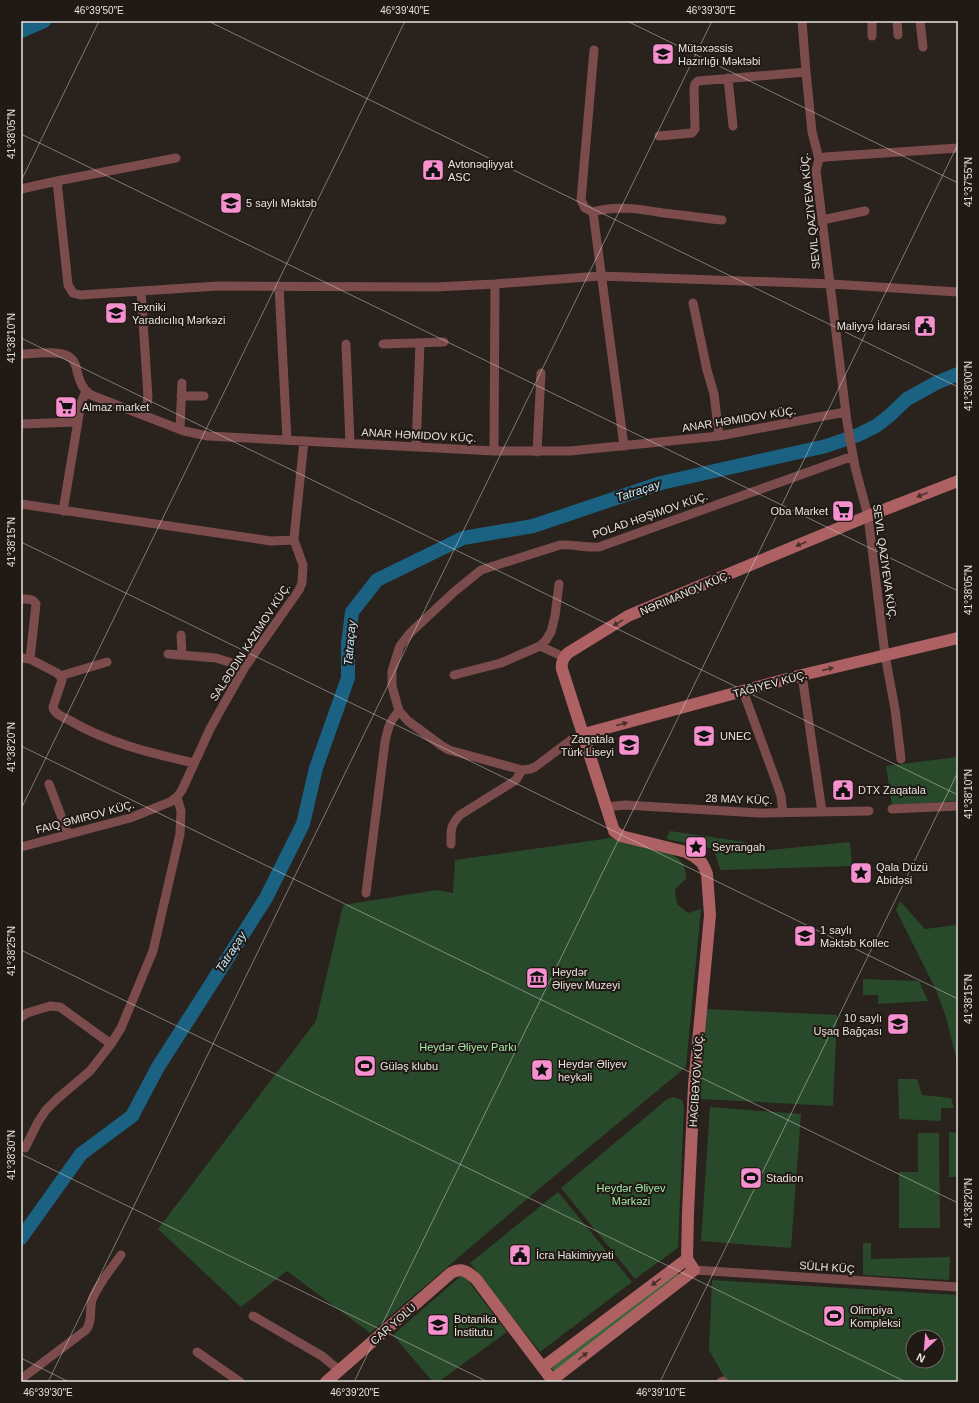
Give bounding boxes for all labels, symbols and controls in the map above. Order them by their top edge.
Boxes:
text: 46°39'50"E [74,5,124,16]
text: 46°39'40"E [380,5,430,16]
text: 46°39'30"E [686,5,736,16]
school or university icon: Mütəxəssis Hazırlığı Məktəbi [650,41,676,67]
place label: Mütəxəssis Hazırlığı Məktəbi [678,42,761,67]
text: 41°38'05"N [6,109,17,159]
street label: SEVIL QAZIYEVA KÜÇ. [798,152,822,270]
public building icon: Avtonəqliyyat ASC [420,157,446,183]
text: 41°37'55"N [963,157,974,207]
place label: Avtonəqliyyat ASC [448,158,513,183]
school or university icon: 5 saylı Məktəb [218,190,244,216]
place label: 5 saylı Məktəb [246,197,317,209]
school or university icon: Texniki Yaradıcılıq Mərkəzi [103,300,129,326]
place label: Texniki Yaradıcılıq Mərkəzi [132,301,225,326]
text: 41°38'10"N [6,313,17,363]
public building icon: Maliyyə İdarəsi [912,313,938,339]
place label: Maliyyə İdarəsi [837,320,910,332]
text: 41°38'00"N [963,361,974,411]
supermarket icon: Almaz market [53,394,79,420]
place label: Almaz market [82,401,149,413]
street label: ANAR HƏMIDOV KÜÇ. [681,404,797,434]
street label: ANAR HƏMIDOV KÜÇ. [361,426,477,444]
water label: Tatraçay [614,477,663,505]
street label: POLAD HƏŞIMOV KÜÇ. [591,490,709,540]
one-way arrow [915,492,927,498]
supermarket icon: Oba Market [830,498,856,524]
street label: SEVIL QAZIYEVA KÜÇ. [871,503,899,621]
place label: Oba Market [771,505,828,517]
text: 41°38'15"N [6,517,17,567]
one-way arrow [795,541,807,547]
text: 41°38'05"N [963,565,974,615]
street label: NƏRIMANOV KÜÇ. [638,569,732,617]
street label: SALƏDDIN KAZIMOV KÜÇ. [207,581,293,703]
water label: Tatraçay [341,619,359,666]
one-way arrow [613,619,623,627]
one-way arrow [822,665,835,671]
street label: TAĞIYEV KÜÇ. [732,668,808,700]
one-way arrow [616,721,628,727]
text: 41°38'20"N [6,722,17,772]
school or university icon: UNEC [691,723,717,749]
place label: UNEC [720,730,751,742]
school or university icon: Zaqatala Türk Liseyi [616,732,642,758]
place label: Zaqatala Türk Liseyi [561,733,615,758]
text: 41°38'10"N [963,769,974,819]
public building icon: DTX Zaqatala [830,777,856,803]
place label: DTX Zaqatala [858,784,927,796]
street label: 28 MAY KÜÇ. [705,792,773,806]
street label: FAIQ ƏMIROV KÜÇ. [34,798,136,836]
place icon: Seyrangah [683,834,709,860]
place label: Seyrangah [712,841,765,853]
place icon: Qala Düzü Abidəsi [848,860,874,886]
place label: Qala Düzü Abidəsi [876,861,928,886]
school or university icon: 1 saylı Məktəb Kollec [792,923,818,949]
place label: 1 saylı Məktəb Kollec [820,924,890,949]
text: 41°38'25"N [6,926,17,976]
water label: Tatraçay [213,928,250,975]
museum icon: Heydər Əliyev Muzeyi [524,965,550,991]
place label: Heydər Əliyev Muzeyi [552,966,620,991]
text: 41°38'15"N [963,974,974,1024]
school or university icon: 10 saylı Uşaq Bağçası [885,1011,911,1037]
place label: 10 saylı Uşaq Bağçası [814,1012,882,1037]
street label: HACIBƏYOV KÜÇ. [687,1032,705,1128]
park label: Heydər Əliyev Parkı [419,1041,517,1053]
sports icon: Güləş klubu [352,1053,378,1079]
place icon: Heydər Əliyev heykəli [529,1057,555,1083]
place label: Heydər Əliyev heykəli [558,1058,627,1083]
place label: Güləş klubu [380,1060,438,1072]
text: 41°38'30"N [6,1130,17,1180]
sports icon: Stadion [738,1165,764,1191]
place label: Stadion [766,1172,803,1184]
text: 41°38'20"N [963,1178,974,1228]
park label: Heydər Əliyev Mərkəzi [597,1182,666,1207]
public building icon: İcra Hakimiyyəti [507,1242,533,1268]
place label: İcra Hakimiyyəti [536,1249,614,1261]
street label: SÜLH KÜÇ [799,1259,855,1275]
one-way arrow [650,1278,661,1286]
street label: CAR YOLU [368,1301,418,1347]
sports icon: Olimpiya Kompleksi [821,1303,847,1329]
place label: Olimpiya Kompleksi [850,1304,901,1329]
school or university icon: Botanika İnstitutu [425,1312,451,1338]
place label: Botanika İnstitutu [454,1313,498,1338]
north arrow [905,1329,945,1369]
one-way arrow [578,1351,589,1360]
text: N [914,1351,927,1365]
text: 46°39'30"E [23,1387,73,1398]
text: 46°39'20"E [330,1387,380,1398]
text: 46°39'10"E [636,1387,686,1398]

